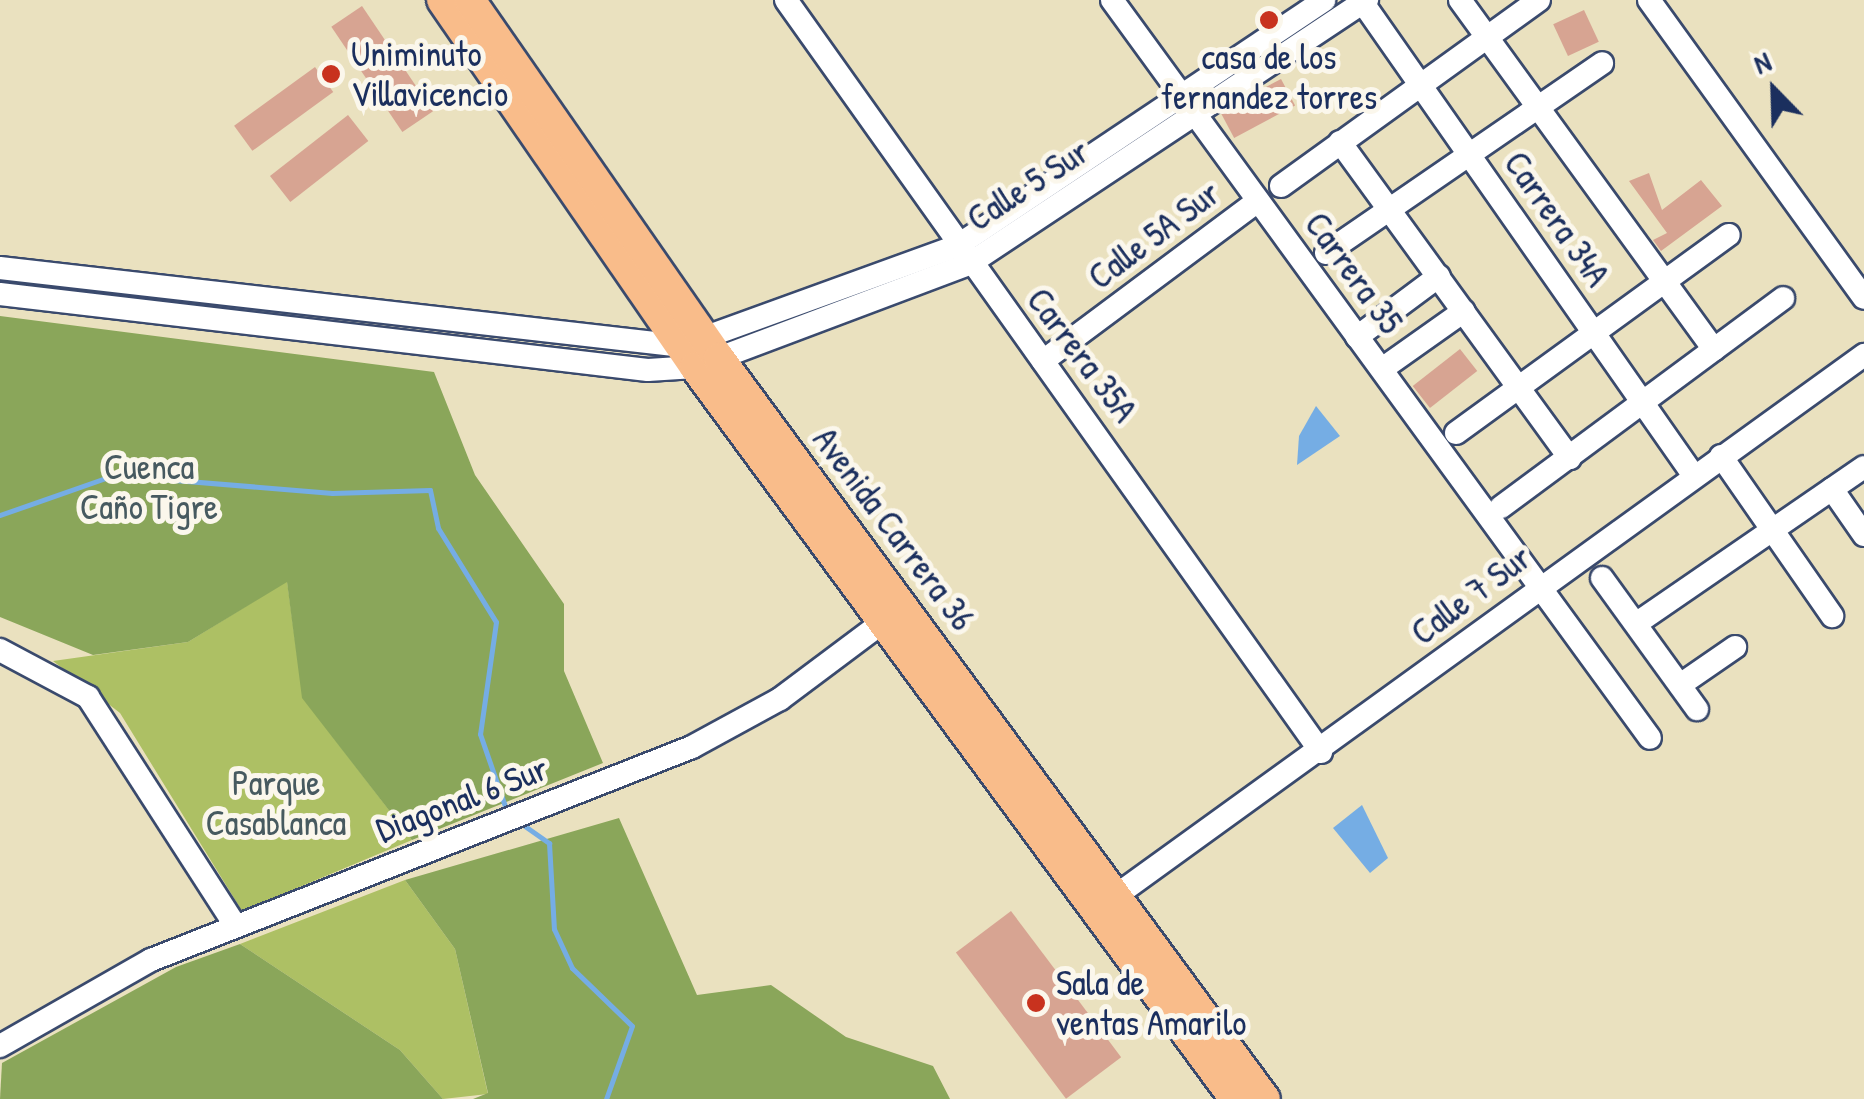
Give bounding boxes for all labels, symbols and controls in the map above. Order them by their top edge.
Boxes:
marker: casa de los fernandez torres [1258,9,1280,31]
place label: Uniminuto Villavicencio [351,33,508,115]
place label: casa de los fernandez torres [1161,36,1377,118]
north arrow [1724,40,1824,140]
text: N [1748,42,1777,83]
marker: Uniminuto Villavicencio [320,63,342,85]
street label: Calle 5 Sur [959,130,1097,240]
street label: Carrera 34A [1495,144,1619,294]
street label: Calle 5A Sur [1080,172,1228,298]
street label: Carrera 35 [1296,204,1412,342]
street label: Carrera 35A [1018,280,1146,430]
street label: Avenida Carrera 36 [804,419,984,639]
park label: Cuenca Caño Tigre [80,446,218,528]
street label: Calle 7 Sur [1403,536,1539,654]
street label: Diagonal 6 Sur [370,747,554,851]
park label: Parque Casablanca [206,762,346,844]
place label: Sala de ventas Amarilo [1056,962,1246,1044]
marker: Sala de ventas Amarilo [1025,992,1047,1014]

